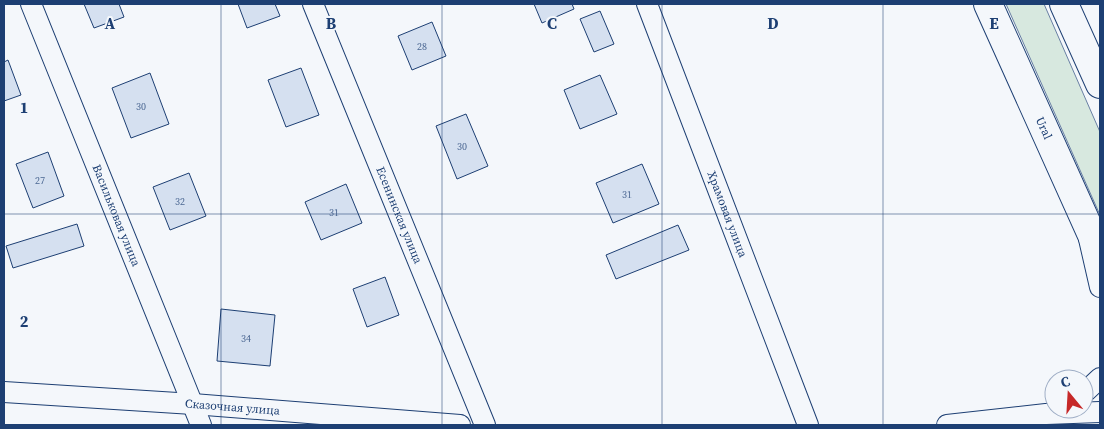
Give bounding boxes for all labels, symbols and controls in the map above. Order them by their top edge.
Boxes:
text: A [105,12,116,34]
text: B [326,12,337,34]
text: C [547,12,557,34]
text: D [767,12,779,34]
text: E [989,12,999,34]
house number: 28 [417,40,427,53]
text: 1 [20,96,28,118]
house number: 30 [136,100,146,113]
street label: Ural [1032,114,1056,142]
house number: 30 [457,140,467,153]
street label: Васильковая улица [89,162,144,270]
street label: Есенинская улица [372,164,427,267]
street label: Храмовая улица [704,169,751,260]
house number: 27 [35,174,45,187]
house number: 31 [622,188,632,201]
house number: 32 [175,195,185,208]
house number: 31 [329,206,339,219]
text: 2 [20,310,29,332]
house number: 34 [241,332,251,345]
north arrow [1044,369,1094,419]
text: С [1058,371,1072,392]
street label: Сказочная улица [185,396,281,419]

